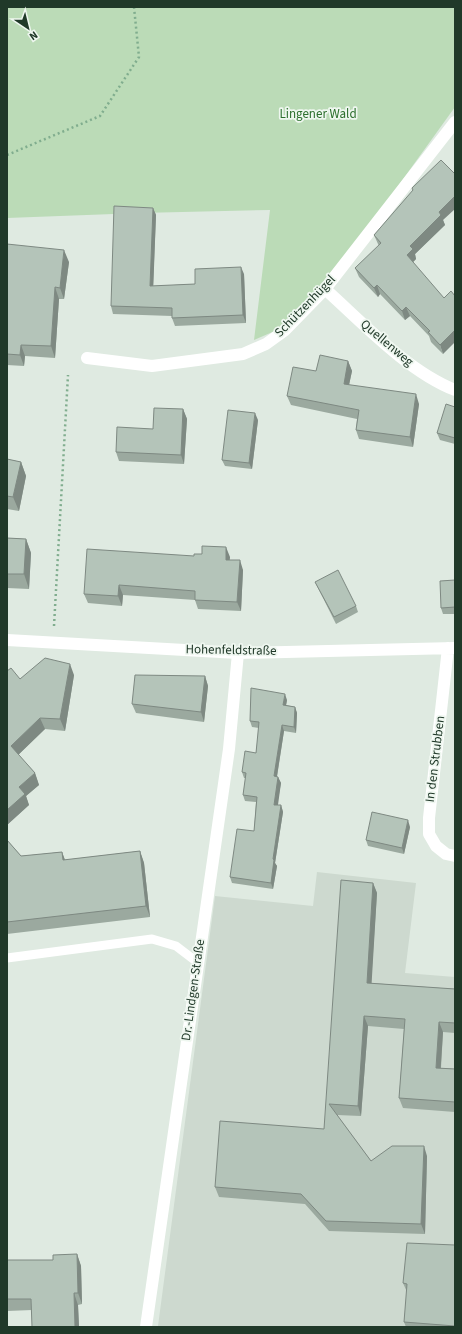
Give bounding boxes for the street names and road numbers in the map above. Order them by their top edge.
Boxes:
street label: Schützenhügel [271,271,339,341]
street label: Quellenweg [357,315,418,371]
street label: Hohenfeldstraße [185,640,277,660]
street label: In den Strubben [421,715,449,803]
street label: Dr.-Lindgen-Straße [177,938,209,1042]

